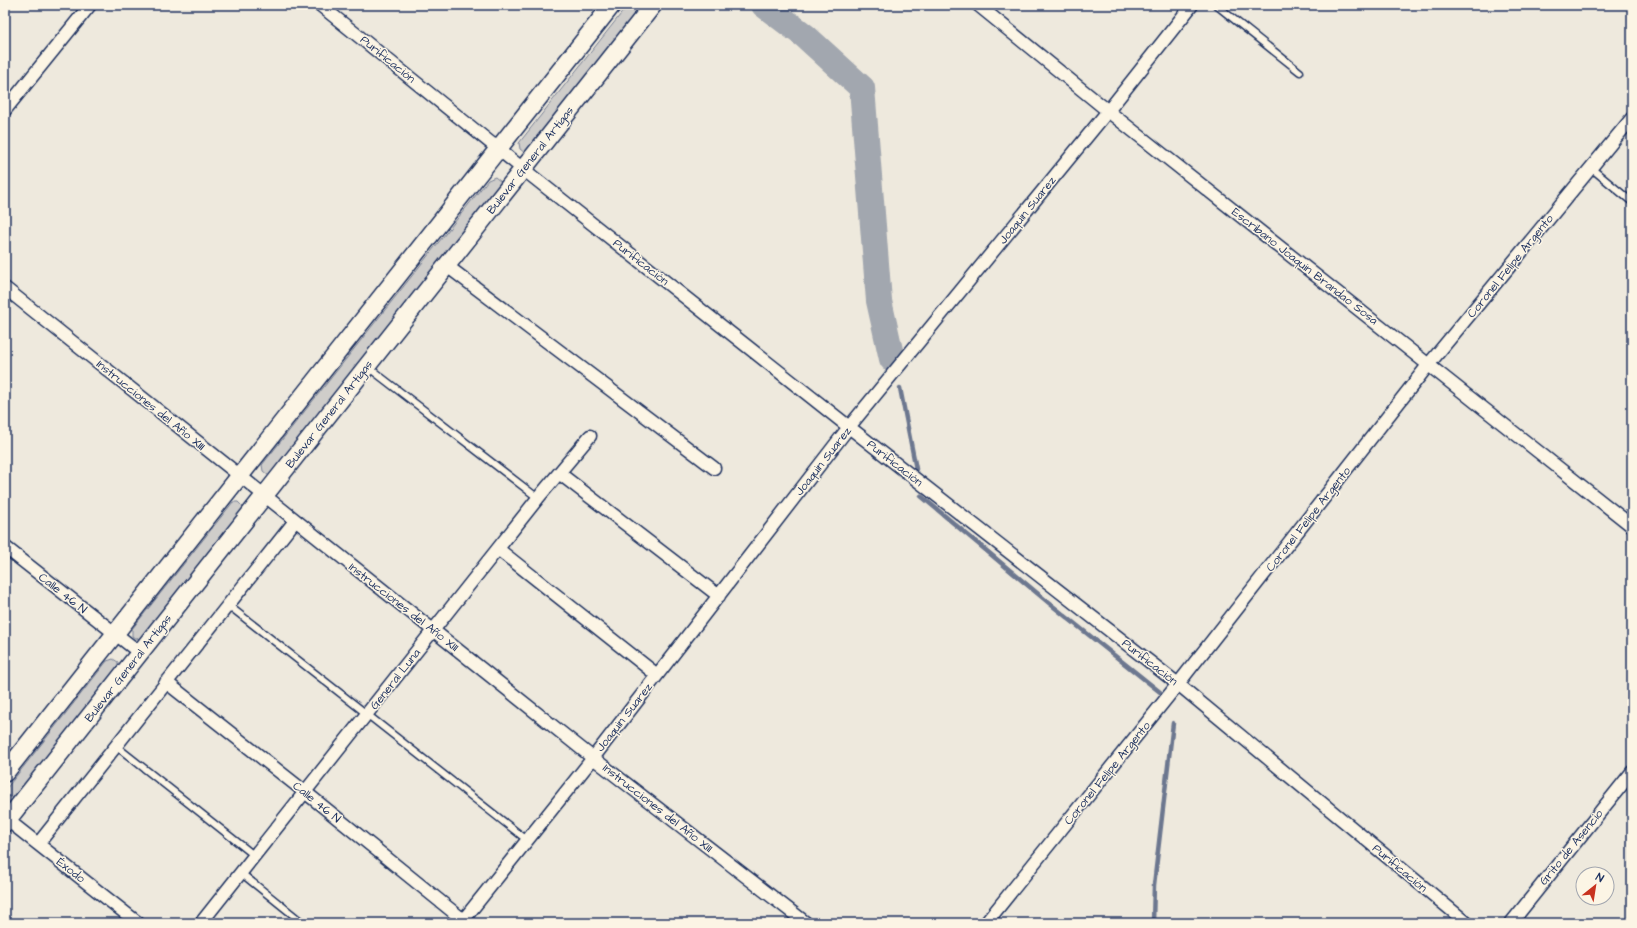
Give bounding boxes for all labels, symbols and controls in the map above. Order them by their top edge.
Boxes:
street label: Purificación [356,32,419,87]
street label: Bulevar General Artigas [483,103,579,218]
street label: Joaquin Suarez [995,173,1060,248]
street label: Escribano Joaquin Brandao Sosa [1228,204,1381,329]
street label: Coronel Felipe Argento [1463,211,1558,322]
street label: Purificación [609,235,672,290]
street label: Instrucciones del Año XIII [93,356,209,455]
street label: Bulevar General Artigas [282,357,378,472]
street label: Joaquin Suarez [791,423,856,499]
street label: Purificación [863,436,926,491]
street label: Coronel Felipe Argento [1262,463,1356,576]
street label: Instrucciones del Año XIII [345,559,463,656]
street label: Calle 46 N [35,569,91,618]
street label: Bulevar General Artigas [81,611,177,726]
street label: Purificación [1118,635,1181,690]
street label: General Luna [366,645,425,713]
street label: Joaquin Suarez [592,679,657,755]
street label: Coronel Felipe Argento [1060,718,1155,829]
street label: Instrucciones del Año XIII [599,760,717,857]
street label: Calle 46 N [289,778,345,827]
street label: Grito de Asencio [1536,806,1607,889]
street label: Purificación [1369,840,1431,896]
street label: Éxodo [53,854,89,887]
north arrow [1575,866,1615,906]
text: N [1593,870,1607,886]

